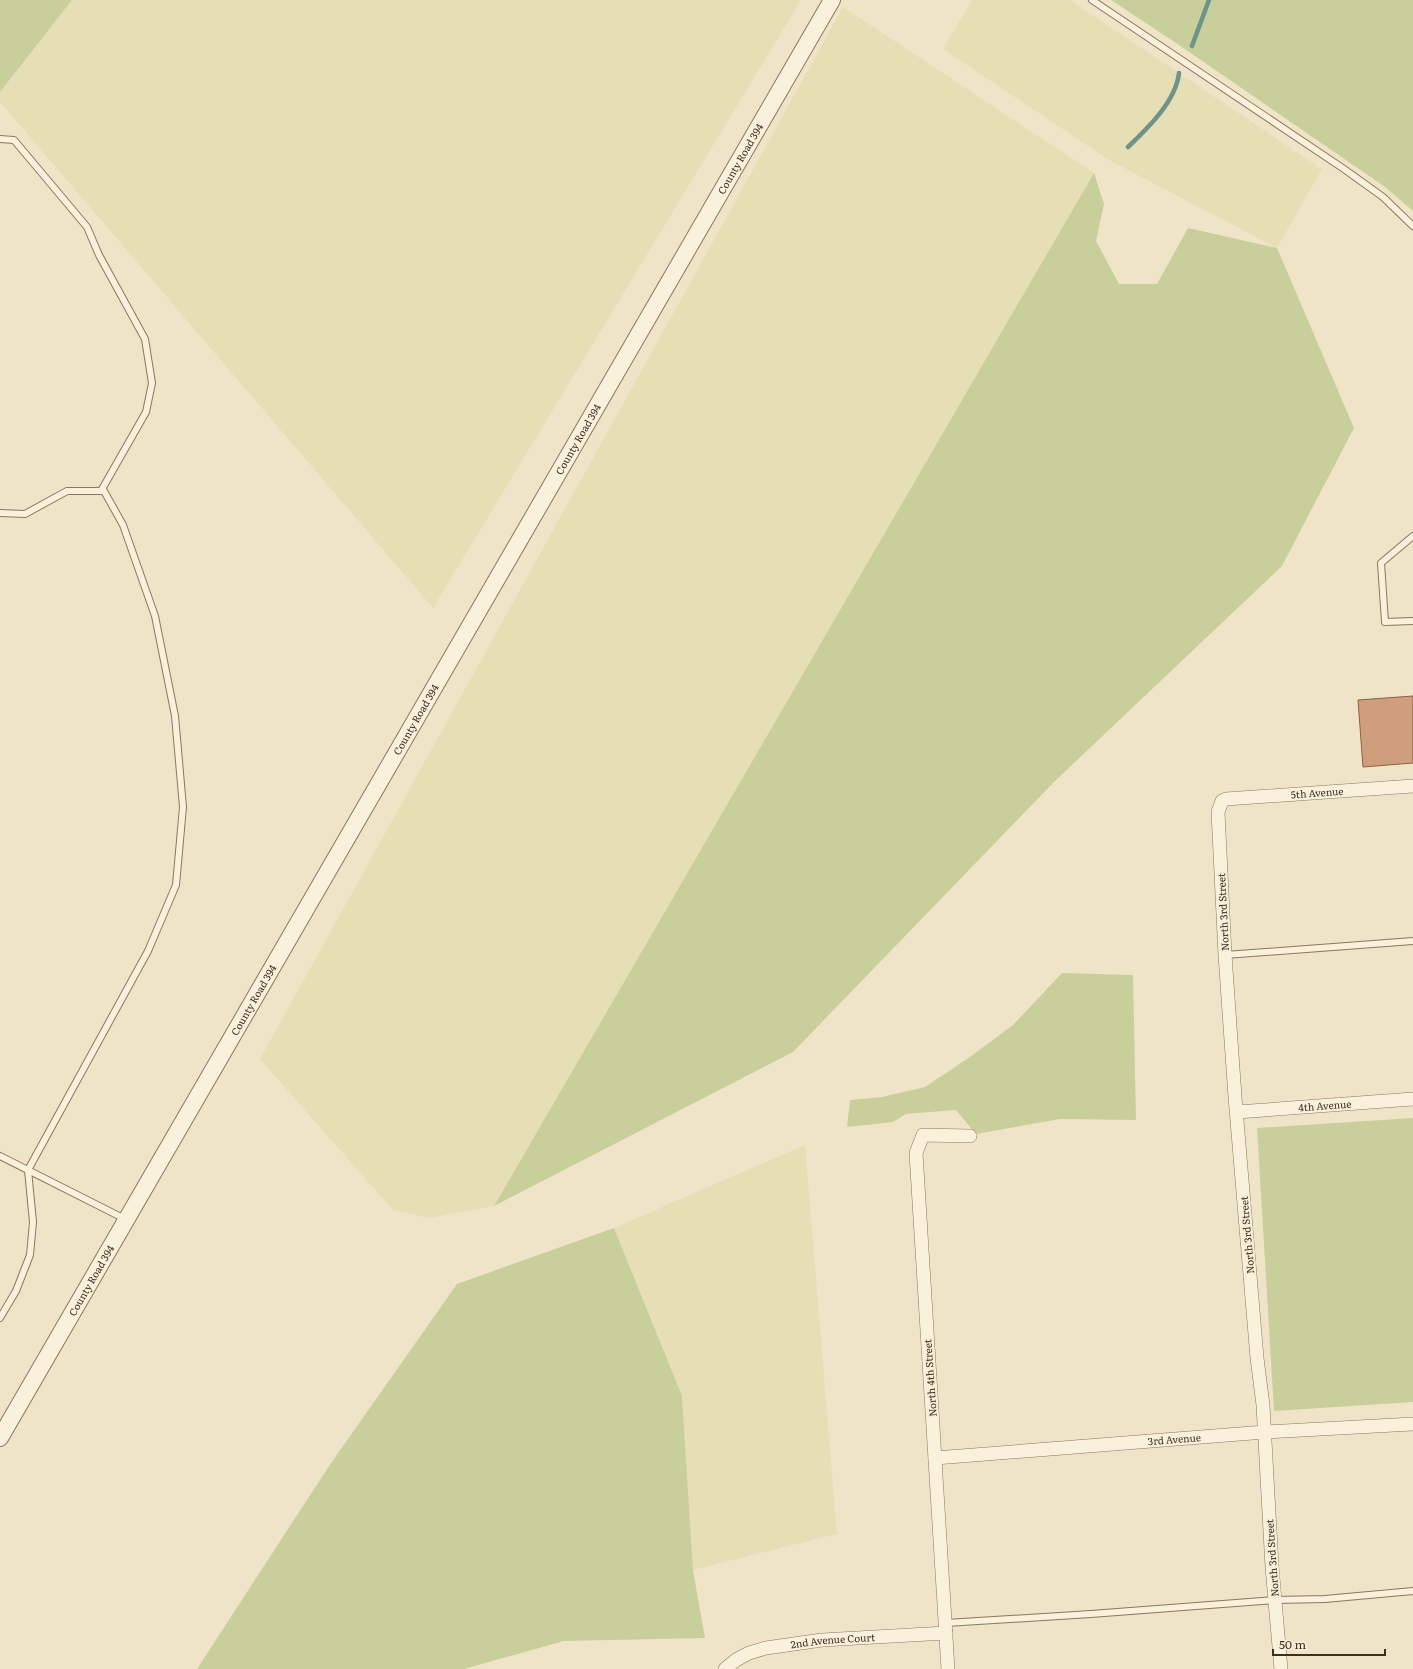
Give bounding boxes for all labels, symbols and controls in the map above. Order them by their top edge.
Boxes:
street label: County Road 394 [713,120,766,197]
street label: County Road 394 [551,400,604,477]
street label: County Road 394 [389,681,442,758]
street label: 5th Avenue [1290,783,1344,801]
street label: North 3rd Street [1213,873,1232,951]
street label: County Road 394 [227,961,280,1038]
street label: 4th Avenue [1298,1096,1352,1114]
street label: North 3rd Street [1236,1196,1257,1274]
street label: County Road 394 [64,1242,117,1318]
street label: North 4th Street [919,1339,940,1417]
street label: 3rd Avenue [1147,1429,1201,1448]
street label: North 3rd Street [1261,1519,1282,1597]
street label: 2nd Avenue Court [789,1629,875,1651]
scale bar [1273,1631,1385,1657]
text: 50 m [1279,1635,1306,1653]

